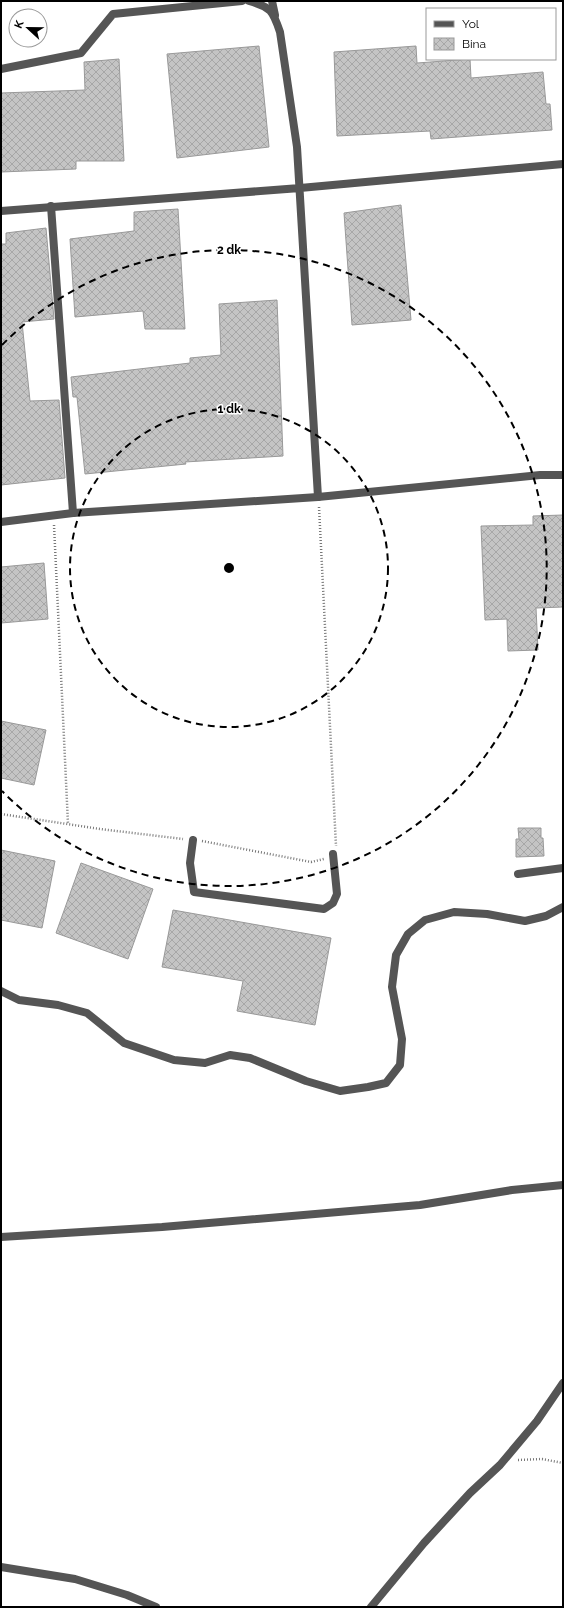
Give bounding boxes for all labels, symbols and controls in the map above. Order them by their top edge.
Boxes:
north arrow [8,8,48,48]
legend [426,8,556,60]
text: Yol [462,17,480,31]
text: K [12,18,27,30]
text: Bina [462,37,486,51]
text: 2 dk [217,243,241,257]
text: 1 dk [217,402,241,416]
centre of rings [222,561,236,575]

